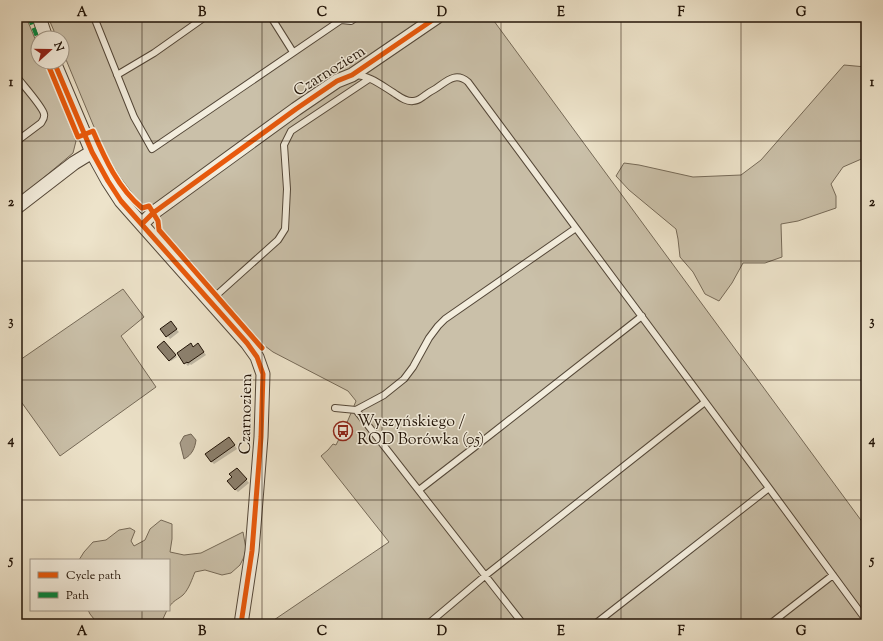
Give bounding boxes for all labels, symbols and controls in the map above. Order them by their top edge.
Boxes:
text: A [77,4,88,22]
text: B [198,4,207,22]
text: C [317,4,327,22]
text: D [437,4,447,22]
text: E [557,4,565,22]
text: F [677,4,685,22]
text: G [796,4,807,22]
north arrow [30,30,70,70]
text: N [49,39,68,54]
street label: Czarnoziem [290,41,370,103]
text: 1 [9,74,14,92]
text: 1 [870,74,875,92]
text: 2 [8,194,15,212]
text: 2 [869,194,876,212]
text: 3 [8,313,14,331]
text: 3 [869,313,875,331]
street label: Czarnoziem [235,373,259,455]
place label: Wyszyńskiego / ROD Borówka (05) [357,411,484,452]
bus stop icon: Wyszyńskiego / ROD Borówka (05) [332,420,354,442]
text: 4 [7,432,15,450]
text: 4 [868,432,876,450]
text: 5 [8,552,14,570]
text: 5 [869,552,875,570]
legend [30,559,170,611]
text: Cycle path [66,567,121,585]
text: Path [66,587,89,605]
text: A [77,623,88,641]
text: B [198,623,207,641]
text: C [317,623,327,641]
text: D [437,623,447,641]
text: E [557,623,565,641]
text: F [677,623,685,641]
text: G [796,623,807,641]

